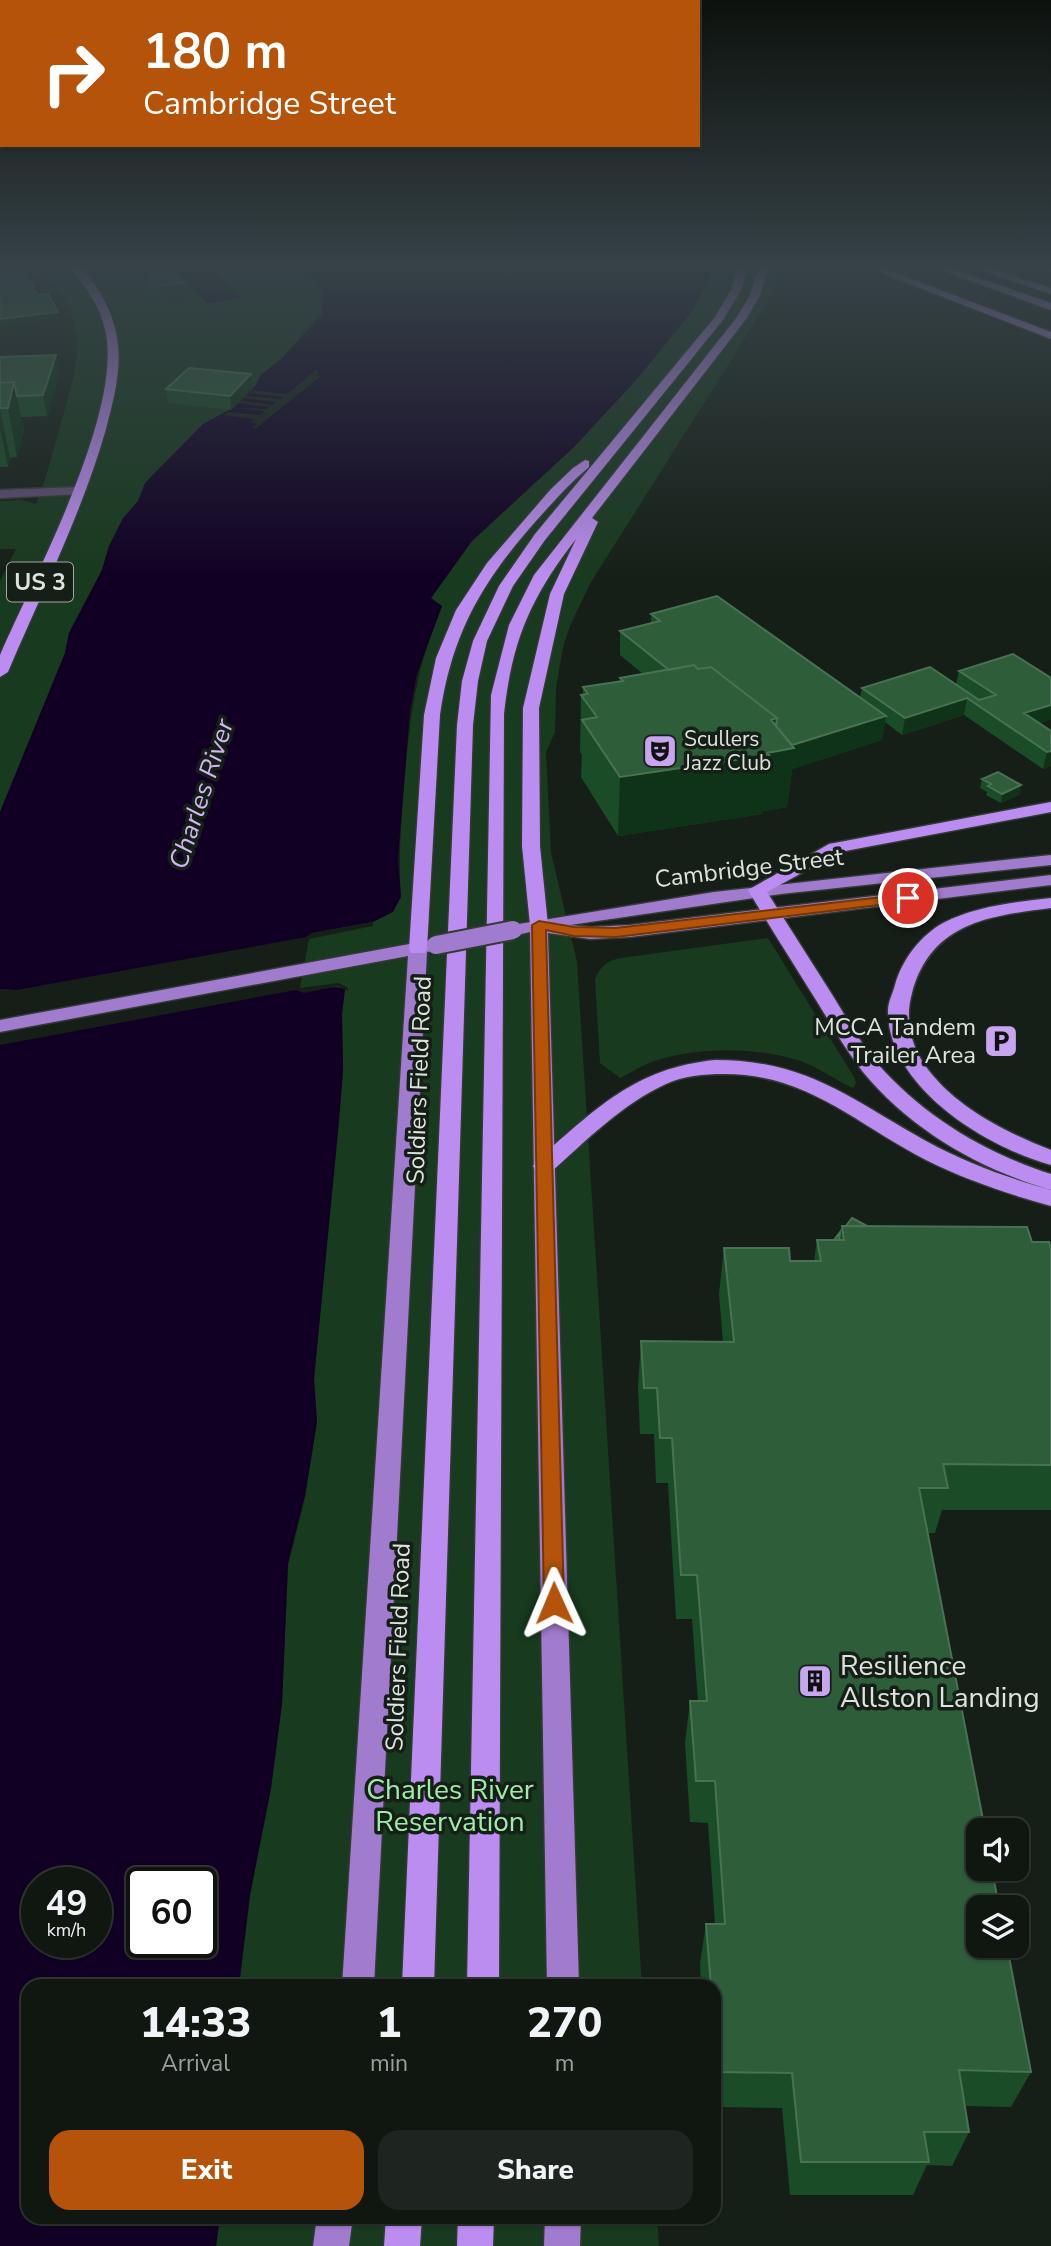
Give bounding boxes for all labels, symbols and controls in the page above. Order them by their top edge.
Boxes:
text: 180 m [143,18,287,85]
icon: right [28,28,119,119]
text: Cambridge Street [143,82,396,125]
road number: US 3 [7,562,73,602]
water label: Charles River [161,714,242,874]
place label: Scullers Jazz Club [683,725,771,777]
theatre icon: Scullers Jazz Club [641,732,679,770]
street label: Cambridge Street [653,840,846,895]
pin [878,868,938,928]
icon: arrive [889,879,927,917]
street label: Soldiers Field Road [399,975,439,1185]
place label: MCCA Tandem Trailer Area [814,1011,976,1071]
parking icon: MCCA Tandem Trailer Area [982,1022,1020,1060]
street label: Soldiers Field Road [378,1542,418,1752]
position arrow [517,1566,591,1640]
place label: Resilience Allston Landing [840,1647,1040,1717]
building icon: Resilience Allston Landing [796,1662,834,1700]
park label: Charles River Reservation [366,1771,534,1841]
map controls [966,1818,1029,1958]
button: sound [966,1818,1029,1881]
speed limit sign: 60 [126,1867,217,1958]
text: 49 [45,1880,88,1927]
button: layers [966,1895,1029,1958]
text: km/h [47,1918,86,1942]
text: 14:33 [140,1995,251,2052]
text: 1 [376,1995,402,2052]
text: 270 [527,1995,602,2052]
text: Arrival [161,2048,230,2079]
text: min [370,2048,408,2079]
text: m [555,2048,574,2079]
button: Exit [49,2130,364,2210]
button: Share [378,2130,693,2210]

